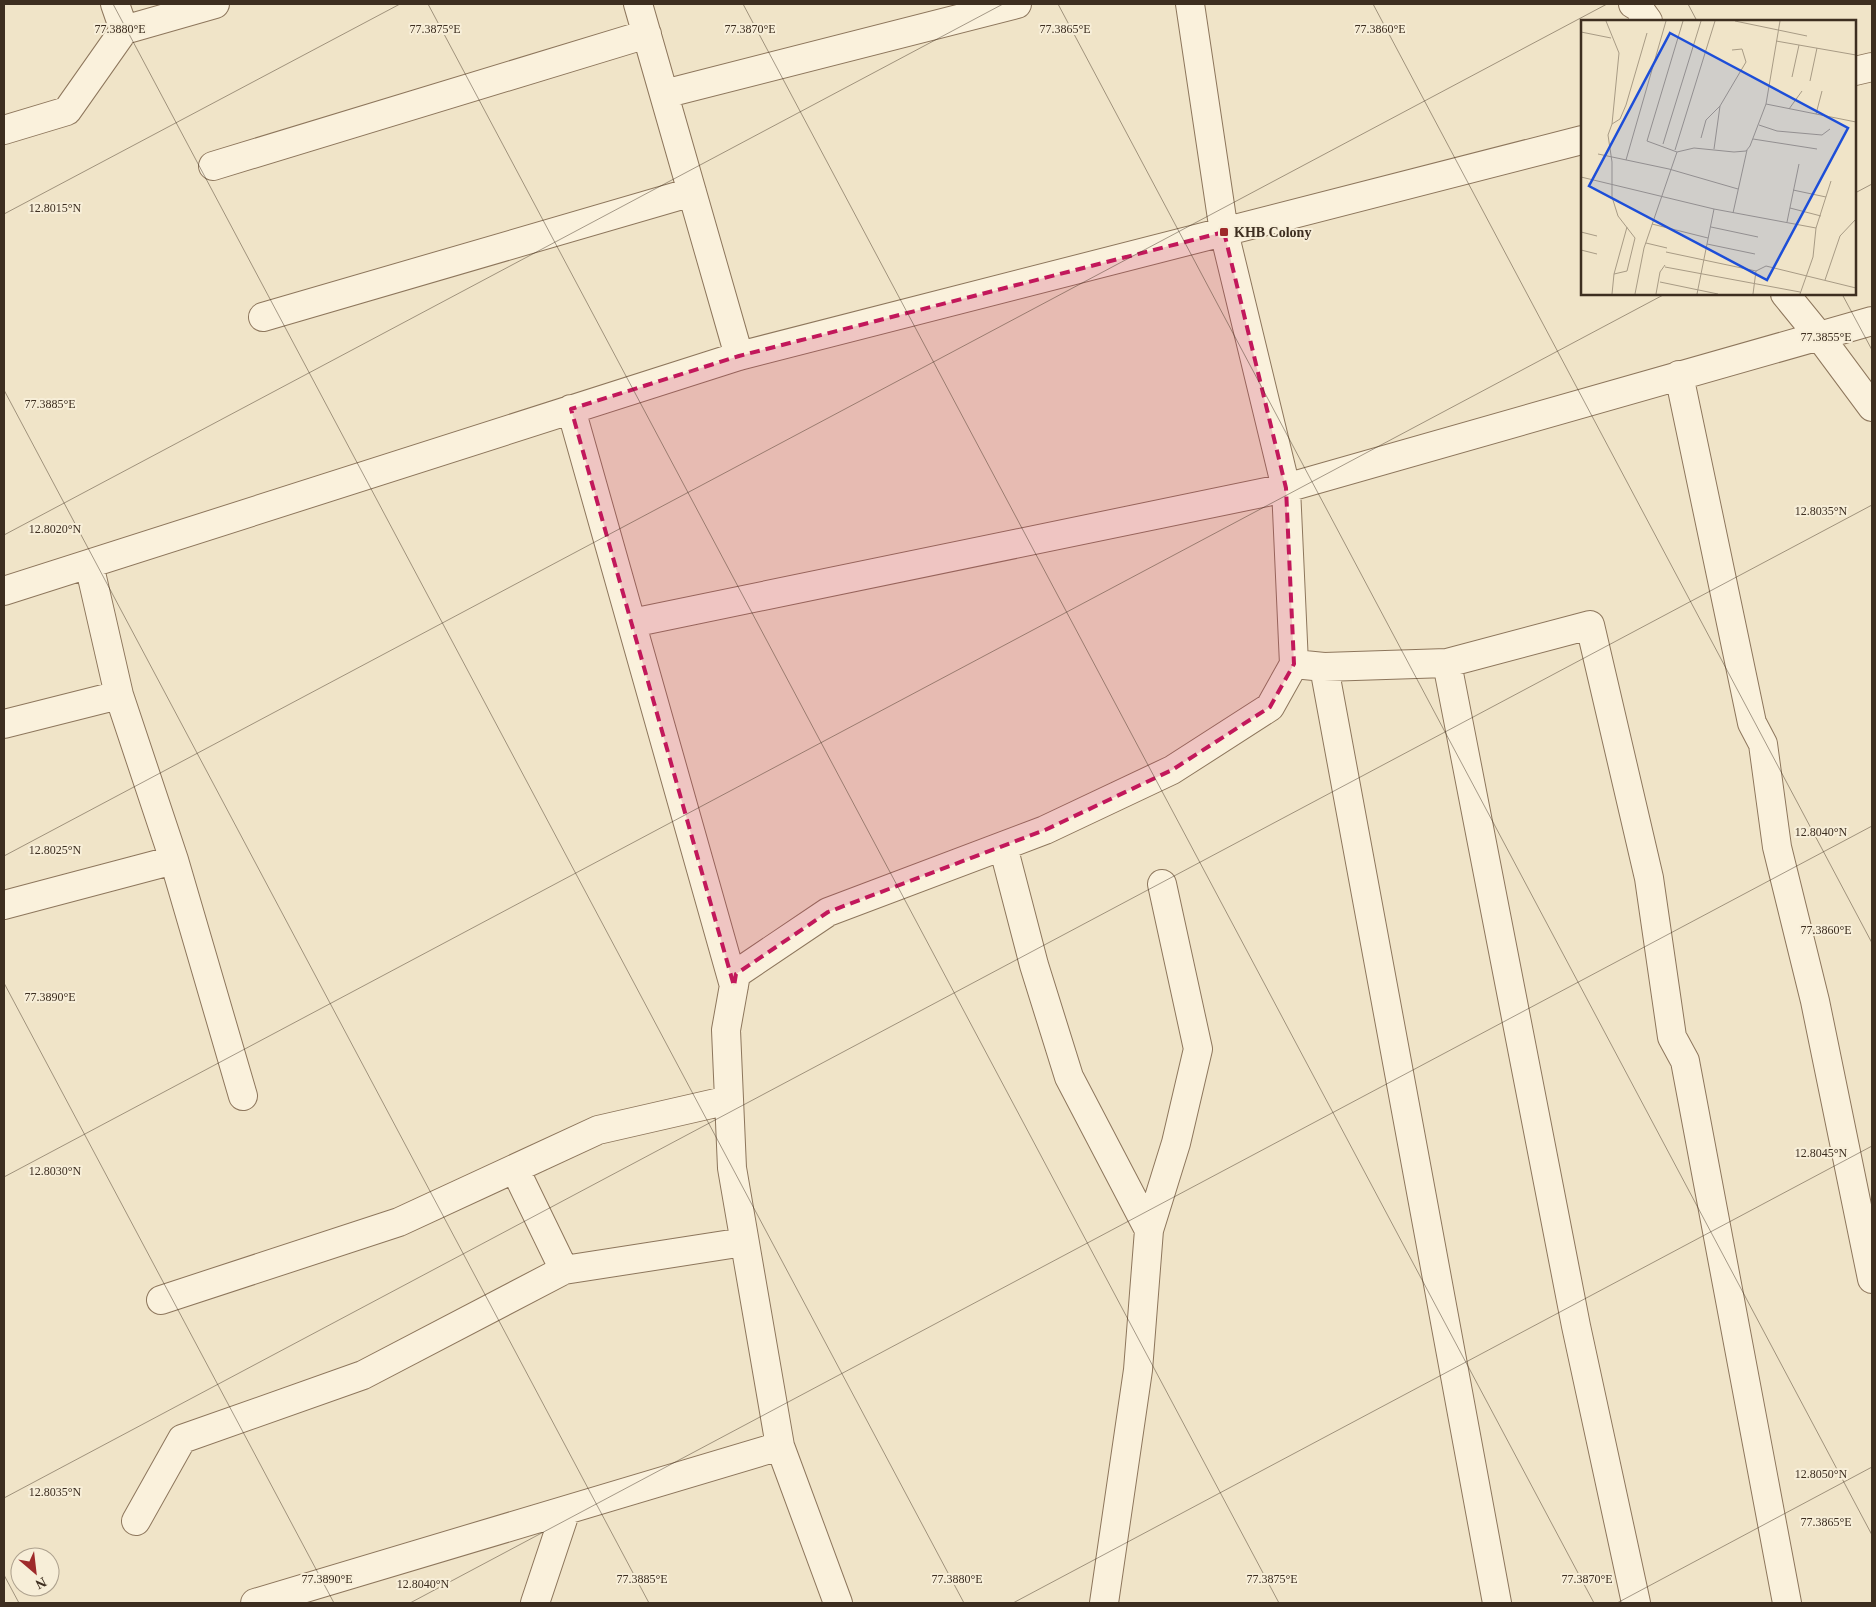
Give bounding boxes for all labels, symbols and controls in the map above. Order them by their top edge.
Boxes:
inset map [1581,20,1856,295]
text: 77.3880°E [94,22,146,36]
text: 77.3875°E [409,22,461,36]
text: 77.3870°E [724,22,776,36]
text: 77.3865°E [1039,22,1091,36]
text: 77.3860°E [1354,22,1406,36]
text: 12.8015°N [29,201,82,215]
place label: KHB Colony [1234,225,1311,240]
marker: KHB Colony [1218,226,1230,238]
text: 77.3855°E [1800,330,1852,344]
text: 77.3885°E [24,397,76,411]
text: 12.8035°N [1795,504,1848,518]
text: 12.8020°N [29,522,82,536]
text: 12.8040°N [1795,825,1848,839]
text: 12.8025°N [29,843,82,857]
text: 77.3860°E [1800,923,1852,937]
text: 77.3890°E [24,990,76,1004]
text: 12.8045°N [1795,1146,1848,1160]
text: 12.8030°N [29,1164,82,1178]
text: 12.8050°N [1795,1467,1848,1481]
text: 12.8035°N [29,1485,82,1499]
text: 77.3865°E [1800,1515,1852,1529]
north arrow [10,1547,60,1597]
text: 77.3890°E [301,1572,353,1586]
text: 77.3885°E [616,1572,668,1586]
text: 77.3880°E [931,1572,983,1586]
text: 77.3875°E [1246,1572,1298,1586]
text: 77.3870°E [1561,1572,1613,1586]
text: N [33,1574,49,1592]
text: 12.8040°N [397,1577,450,1591]

